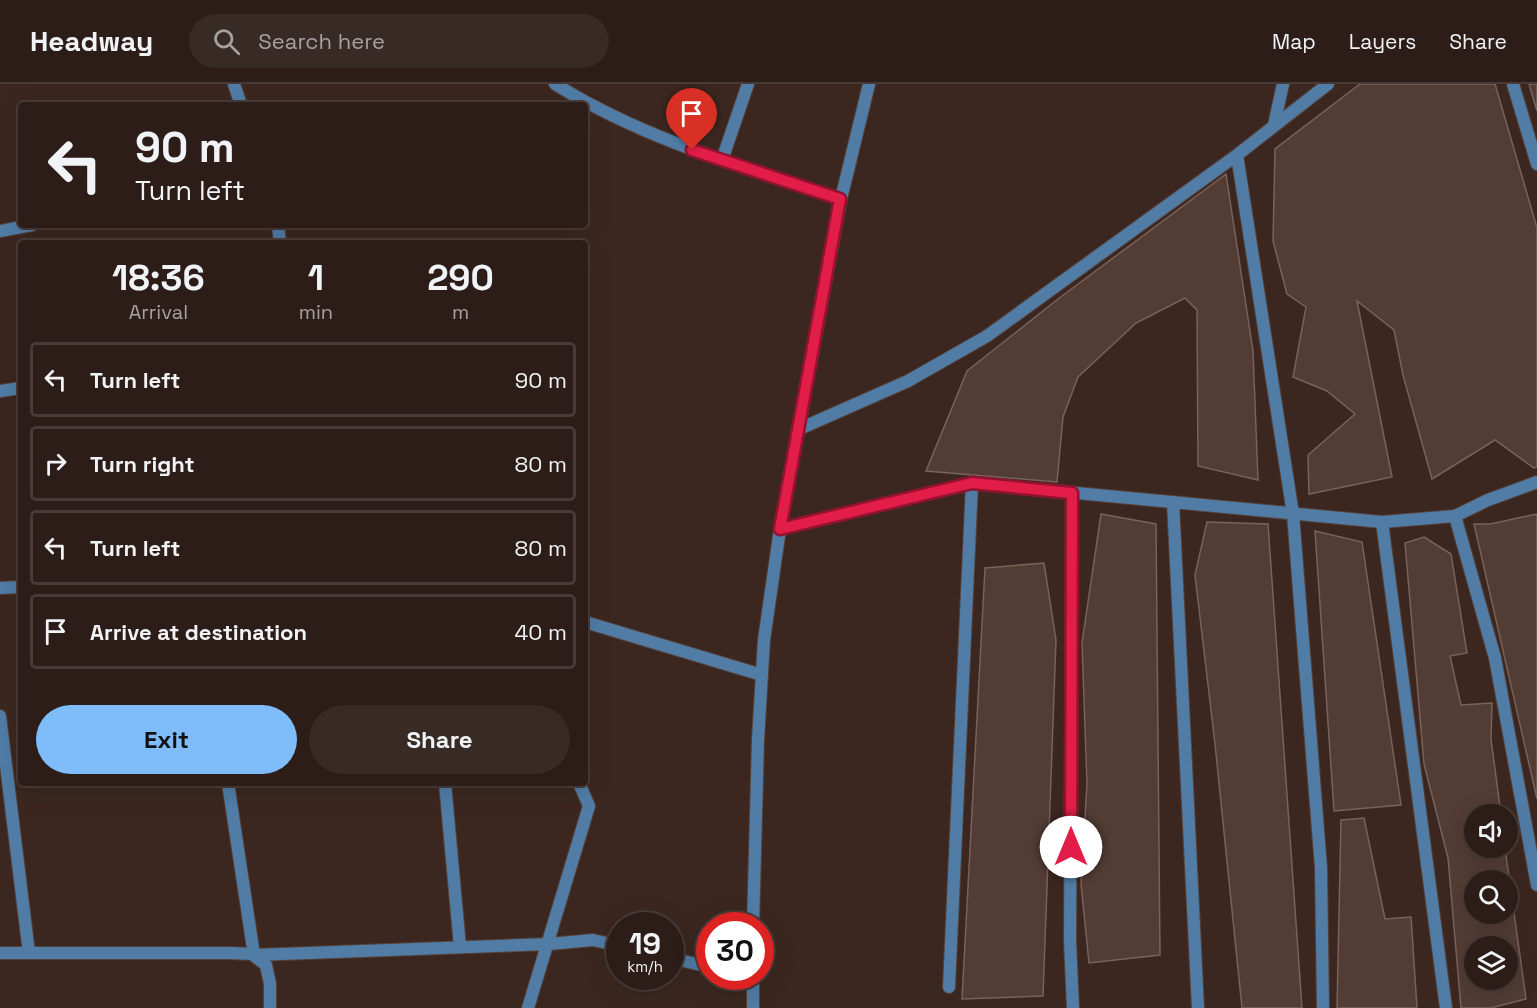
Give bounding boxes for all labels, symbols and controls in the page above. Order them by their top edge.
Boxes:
search box [189,14,609,68]
text: Headway [30,23,153,59]
icon: search [210,25,243,58]
text: Search here [258,27,385,55]
text: Map [1272,28,1316,55]
text: Layers [1349,28,1416,55]
text: Share [1449,28,1507,55]
pin [666,88,717,150]
icon: arrive [675,97,708,130]
text: 90 m [135,121,235,174]
icon: left [36,126,114,204]
text: Turn left [135,173,245,208]
text: 18:36 [112,255,205,301]
text: 1 [308,255,324,301]
text: 290 [427,255,494,301]
text: Arrival [129,299,188,325]
text: min [299,299,333,325]
text: m [452,299,469,325]
icon: left [39,363,72,396]
text: Turn left [90,366,180,394]
text: 90 m [515,366,567,394]
icon: right [39,447,72,480]
text: Turn right [90,450,195,478]
text: 80 m [515,450,567,478]
icon: left [39,531,72,564]
text: Turn left [90,534,180,562]
text: 80 m [515,534,567,562]
icon: arrive [39,615,72,648]
text: Arrive at destination [90,618,307,646]
text: 40 m [515,618,567,646]
button: Exit [36,705,297,774]
button: Share [309,705,570,774]
map controls [1464,804,1518,990]
button: sound [1464,804,1518,858]
position arrow [1039,815,1103,879]
button: search [1464,870,1518,924]
speed limit sign: 30 [696,912,774,990]
text: 19 [629,924,661,963]
button: layers [1464,936,1518,990]
text: km/h [627,957,663,976]

